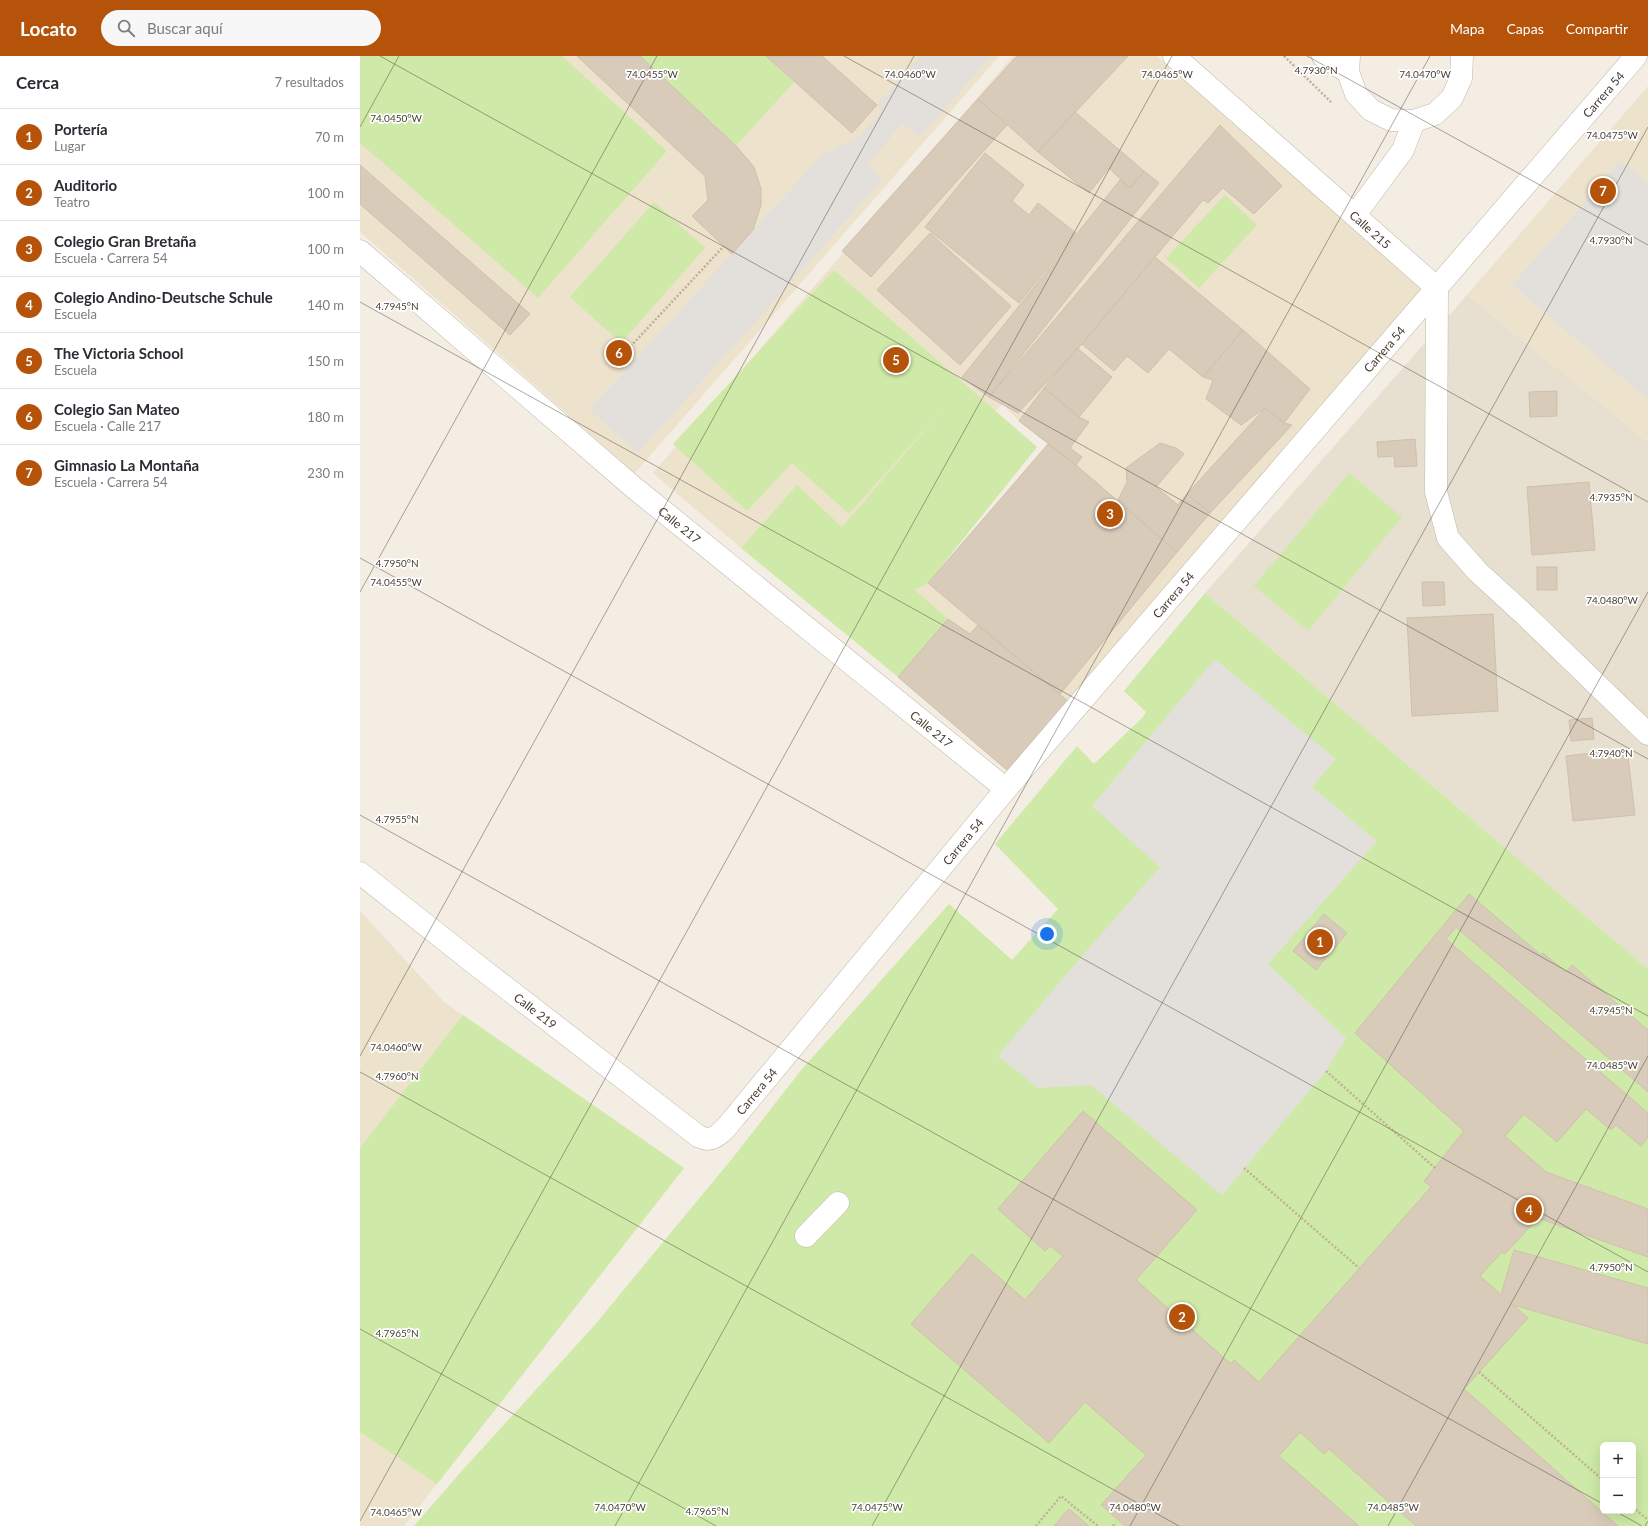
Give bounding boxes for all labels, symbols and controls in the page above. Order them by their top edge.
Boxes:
search box [101,10,381,46]
text: Locato [20,17,77,40]
icon: search [115,17,137,39]
text: Buscar aquí [147,19,223,37]
text: Mapa [1450,20,1485,37]
text: Capas [1507,20,1544,37]
text: Compartir [1566,20,1628,37]
text: 4.7930°N [1294,64,1338,76]
text: 74.0455°W [626,68,678,80]
text: 74.0460°W [884,68,936,80]
text: 74.0465°W [1141,68,1193,80]
text: 74.0470°W [1399,68,1451,80]
street label: Carrera 54 [1579,68,1627,120]
text: Cerca [16,72,59,93]
text: 7 resultados [274,74,344,90]
text: 74.0450°W [370,112,422,124]
text: Portería [54,120,108,138]
text: 1 [25,129,33,145]
text: 70 m [315,129,344,145]
text: 74.0475°W [1586,129,1638,141]
text: Lugar [54,138,86,154]
text: Auditorio [54,176,117,194]
pin: 7 [1590,176,1616,206]
text: 2 [25,185,33,201]
text: 100 m [307,185,344,201]
text: Teatro [54,194,90,210]
street label: Calle 215 [1347,207,1394,252]
text: Colegio Gran Bretaña [54,232,196,250]
text: 4.7930°N [1589,234,1633,246]
text: 3 [25,241,33,257]
text: 100 m [307,241,344,257]
text: Escuela · Carrera 54 [54,250,168,266]
text: Colegio Andino-Deutsche Schule [54,288,273,306]
text: 4 [25,297,33,313]
text: 140 m [307,297,344,313]
text: 4.7945°N [375,300,419,312]
text: Escuela [54,306,97,322]
street label: Carrera 54 [1360,323,1408,375]
pin: 6 [606,338,632,368]
text: The Victoria School [54,344,184,362]
pin: 5 [883,345,909,375]
text: 5 [25,353,33,369]
text: 150 m [307,353,344,369]
text: Escuela [54,362,97,378]
text: Colegio San Mateo [54,400,180,418]
text: 6 [25,409,33,425]
text: 180 m [307,409,344,425]
text: Escuela · Calle 217 [54,418,161,434]
text: Gimnasio La Montaña [54,456,199,474]
text: 7 [25,465,33,481]
text: 230 m [307,465,344,481]
text: Escuela · Carrera 54 [54,474,168,490]
text: 4.7935°N [1589,491,1633,503]
pin: 3 [1097,499,1123,529]
street label: Calle 217 [656,503,704,546]
text: 4.7950°N [375,557,419,569]
street label: Carrera 54 [1149,569,1197,621]
text: 74.0455°W [370,576,422,588]
text: 74.0480°W [1586,594,1638,606]
street label: Calle 217 [907,707,956,750]
text: 4.7940°N [1589,747,1633,759]
text: 4.7955°N [375,813,419,825]
street label: Carrera 54 [939,815,986,868]
your location [1037,924,1057,944]
pin: 1 [1307,927,1333,957]
street label: Calle 219 [511,989,560,1032]
text: 4.7945°N [1589,1004,1633,1016]
text: 74.0460°W [370,1041,422,1053]
text: 74.0485°W [1586,1059,1638,1071]
street label: Carrera 54 [733,1065,780,1117]
text: 4.7960°N [375,1070,419,1082]
pin: 4 [1516,1195,1542,1225]
text: 4.7950°N [1589,1261,1633,1273]
pin: 2 [1169,1302,1195,1332]
text: 4.7965°N [375,1327,419,1339]
map controls [1600,1442,1636,1514]
button: + [1600,1442,1636,1478]
button: − [1600,1478,1636,1514]
text: 74.0470°W [594,1501,646,1513]
text: 74.0475°W [851,1501,903,1513]
text: 74.0480°W [1109,1501,1161,1513]
text: 74.0485°W [1367,1501,1419,1513]
text: 4.7965°N [685,1505,729,1517]
text: 74.0465°W [370,1506,422,1518]

